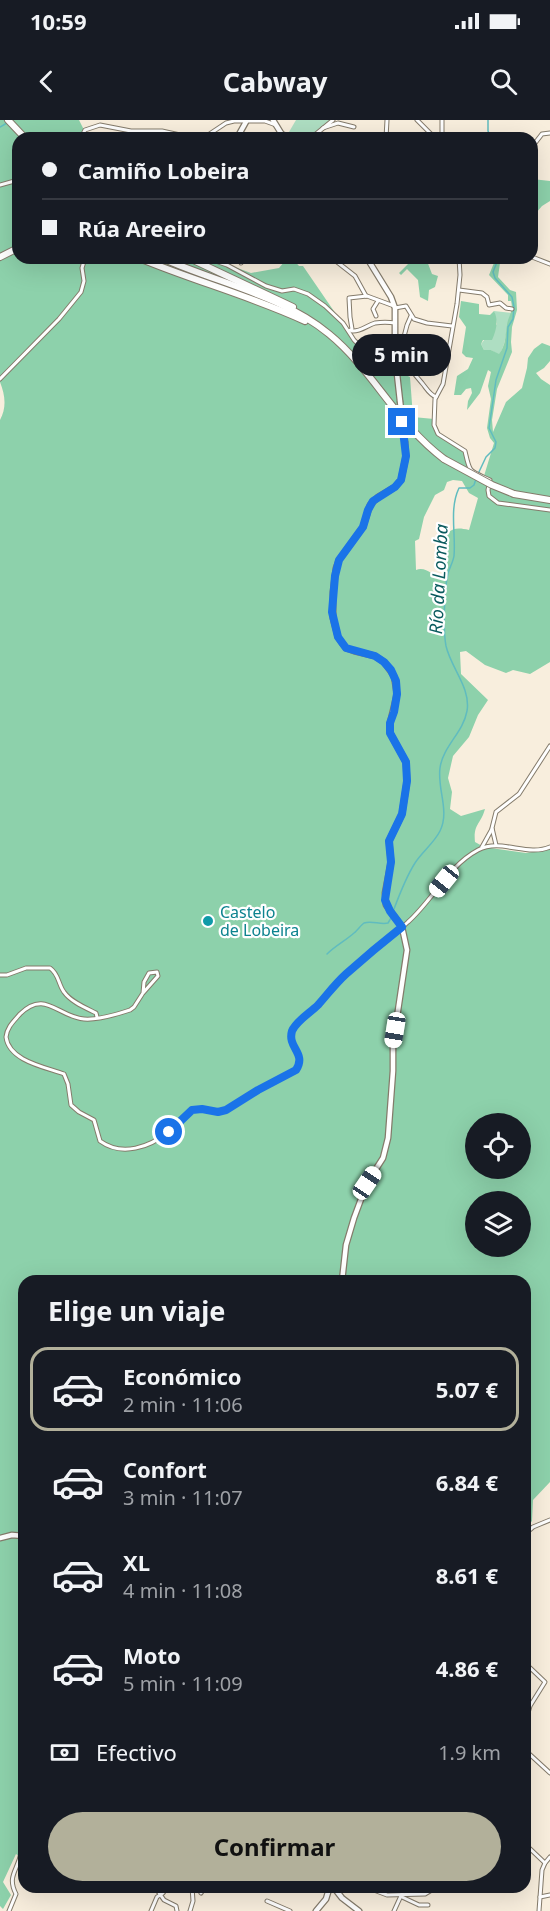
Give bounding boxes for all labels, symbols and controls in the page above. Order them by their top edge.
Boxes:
text: 10:59 [30,6,87,36]
text: Cabway [223,63,327,100]
icon: back [30,65,63,98]
icon: search [487,65,520,98]
text: Camiño Lobeira [78,155,249,185]
text: Rúa Areeiro [78,213,206,243]
callout: 5 min [352,335,452,377]
text: 5 min [374,341,429,368]
route end [388,408,415,435]
water label: Río da Lomba [423,523,453,635]
car [426,861,462,901]
place label: Castelo de Lobeira [220,901,299,941]
marker: Castelo de Lobeira [201,914,215,928]
car [383,1011,407,1049]
map controls [465,1113,531,1257]
button: locate [465,1113,531,1179]
route start [155,1118,182,1145]
car [349,1163,385,1203]
button: layers [465,1191,531,1257]
text: Elige un viaje [48,1292,225,1329]
text: Económico [123,1361,242,1391]
icon: car [51,1362,105,1416]
text: 5.07 € [436,1374,498,1404]
text: 2 min · 11:06 [123,1391,243,1418]
text: Confort [123,1454,207,1484]
icon: car [51,1455,105,1509]
text: 6.84 € [436,1467,498,1497]
text: 3 min · 11:07 [123,1484,243,1511]
text: XL [123,1547,150,1577]
icon: car [51,1548,105,1602]
text: 8.61 € [436,1560,498,1590]
text: 4 min · 11:08 [123,1577,243,1604]
text: Moto [123,1640,181,1670]
icon: car [51,1641,105,1695]
text: 4.86 € [436,1653,498,1683]
text: 5 min · 11:09 [123,1670,243,1697]
icon: cash [48,1736,81,1769]
text: Efectivo [96,1737,177,1767]
text: 1.9 km [438,1739,501,1766]
button: Confirmar [48,1812,501,1881]

